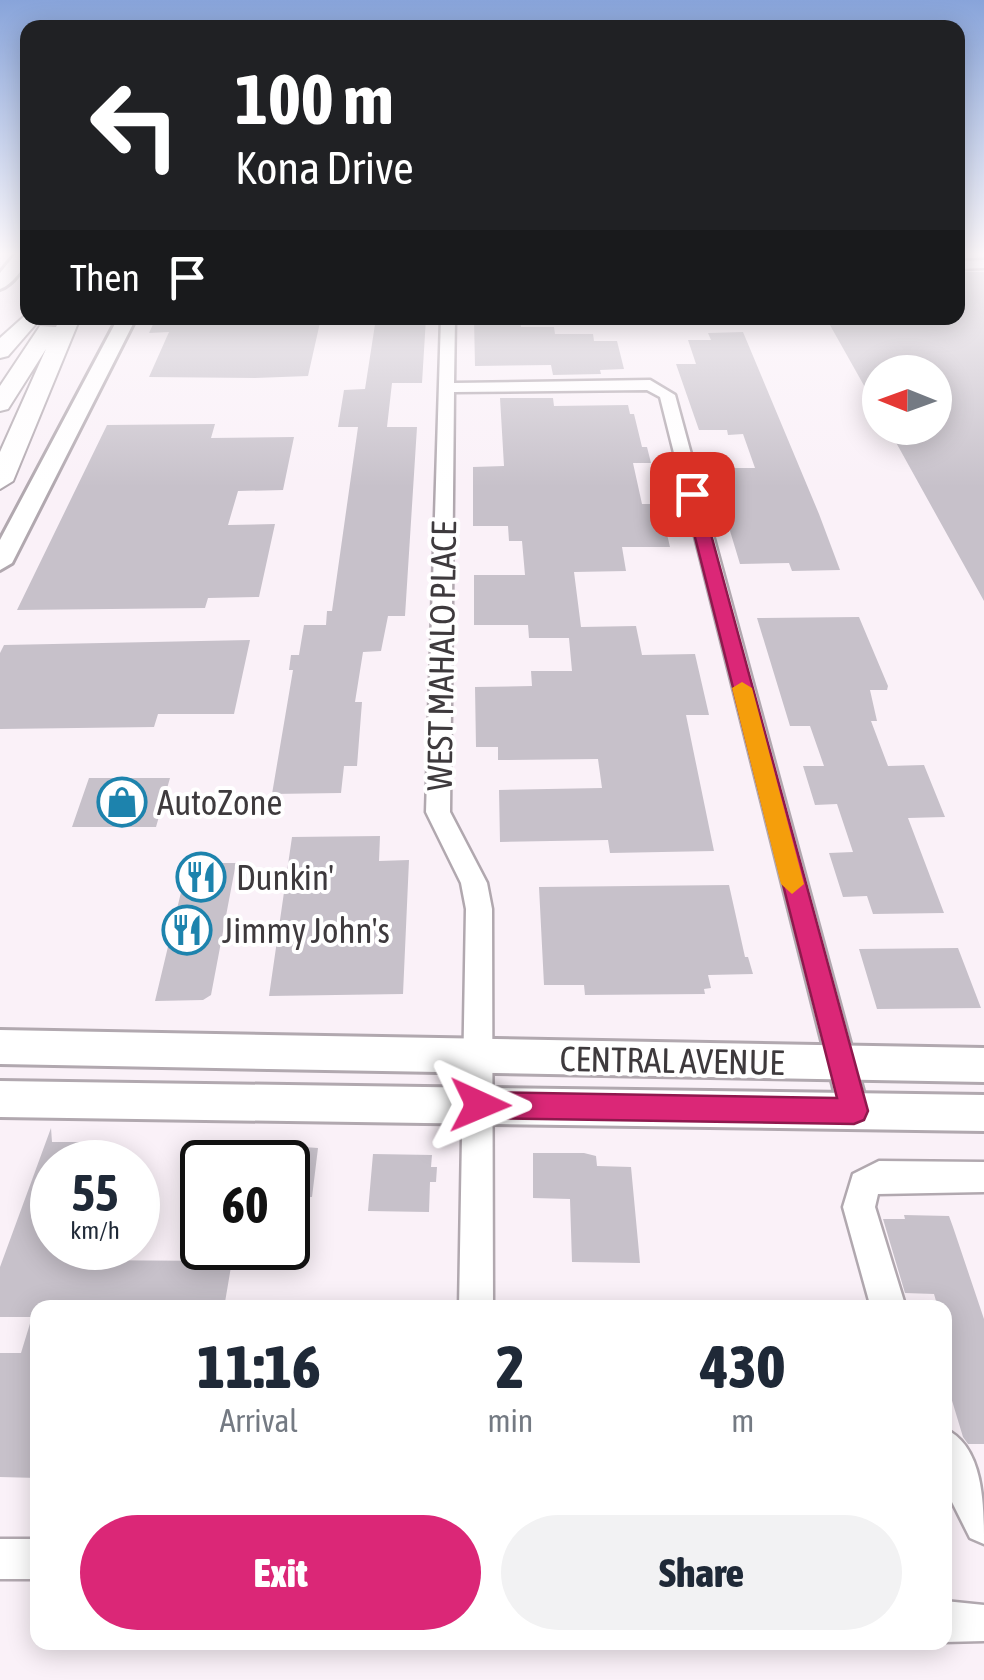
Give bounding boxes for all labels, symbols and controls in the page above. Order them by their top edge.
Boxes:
text: 100 m [235,59,394,139]
icon: left [70,60,200,190]
text: Kona Drive [235,142,414,194]
icon: arrive [160,250,215,305]
text: Then [70,256,140,299]
north arrow [862,355,952,445]
map controls [862,355,952,445]
pin [650,452,735,537]
icon: arrive [665,467,720,522]
street label: WEST MAHALO PLACE [419,521,463,791]
shop icon: AutoZone [96,776,148,828]
place label: AutoZone [157,782,282,822]
restaurant icon: Dunkin' [175,851,227,903]
place label: Dunkin' [236,857,334,897]
restaurant icon: Jimmy John's [161,904,213,956]
place label: Jimmy John's [222,910,390,950]
street label: CENTRAL AVENUE [559,1038,785,1082]
position arrow [428,1053,532,1157]
speed limit sign: 60 [180,1140,310,1270]
text: 55 [71,1164,118,1222]
text: km/h [70,1216,120,1244]
text: 11:16 [197,1332,320,1401]
text: 2 [496,1332,525,1401]
text: 430 [700,1332,785,1401]
text: Arrival [220,1402,298,1439]
text: min [487,1402,533,1439]
text: m [731,1402,754,1439]
button: Exit [80,1515,481,1630]
button: Share [501,1515,902,1630]

